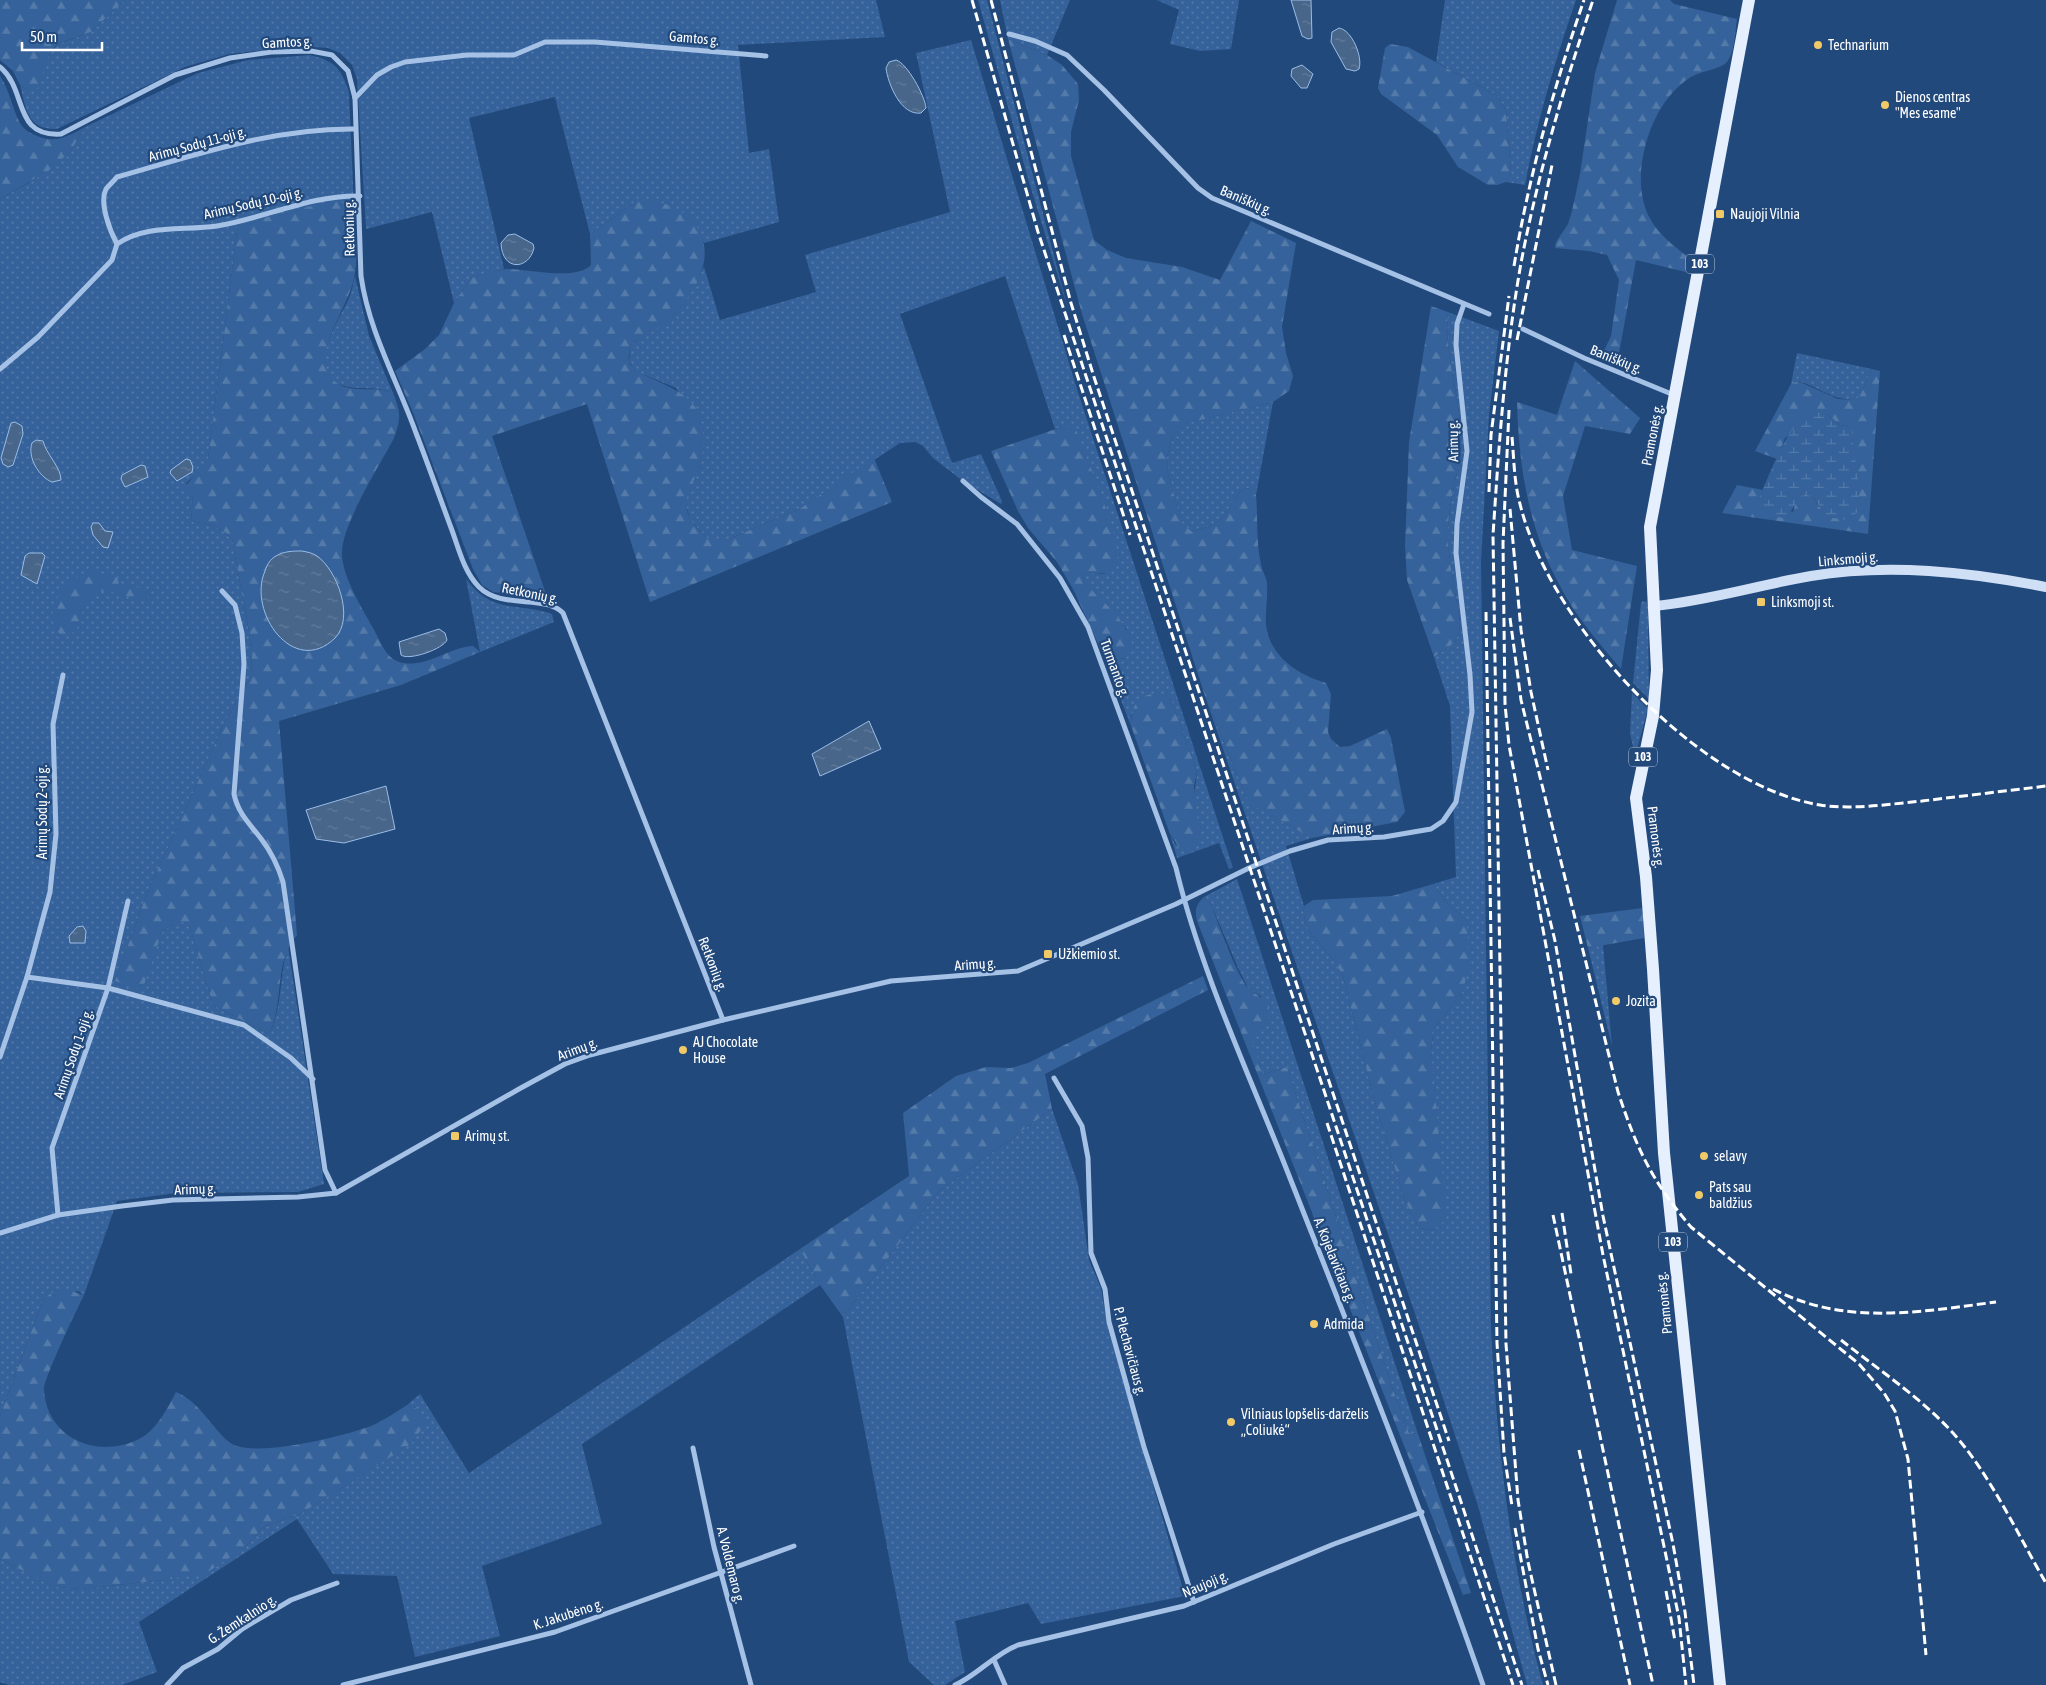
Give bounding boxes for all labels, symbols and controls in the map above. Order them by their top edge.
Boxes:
scale bar [22,20,102,52]
text: 50 m [30,28,57,45]
street label: Gamtos g. [668,28,720,48]
street label: Gamtos g. [262,33,312,51]
place label: Technarium [1828,37,1889,53]
marker: Technarium [1812,39,1824,51]
place label: Dienos centras "Mes esame" [1895,89,1970,121]
marker: Dienos centras "Mes esame" [1879,99,1891,111]
street label: Arimų Sodų 11-oji g. [147,123,247,165]
street label: Baniškių g. [1218,182,1274,218]
street label: Arimų Sodų 10-oji g. [202,184,304,222]
street label: Retkonių g. [341,199,357,257]
place label: Naujoji Vilnia [1730,206,1800,222]
marker: Naujoji Vilnia [1714,208,1726,220]
road number: 103 [1686,254,1714,274]
street label: Baniškių g. [1588,341,1644,377]
street label: Pramonės g. [1638,403,1666,467]
street label: Arimų g. [1445,420,1461,462]
street label: Linksmoji g. [1817,548,1879,570]
street label: Retkonių g. [500,579,560,607]
place label: Linksmoji st. [1771,594,1834,610]
marker: Linksmoji st. [1755,596,1767,608]
street label: Turmanto g. [1097,637,1133,699]
road number: 103 [1629,748,1657,766]
street label: Arimų Sodų 2-oji g. [34,765,50,859]
street label: Pramonės g. [1644,805,1668,869]
street label: Arimų g. [1332,819,1374,837]
street label: Retkonių g. [695,934,731,994]
place label: Užkiemio st. [1058,946,1120,962]
marker: Užkiemio st. [1042,948,1054,960]
street label: Arimų g. [954,955,996,973]
place label: Jozita [1626,993,1656,1009]
marker: Jozita [1610,995,1622,1007]
street label: Arimų Sodų 1-oji g. [50,1007,96,1101]
street label: Arimų g. [555,1034,599,1064]
place label: AJ Chocolate House [693,1034,758,1066]
marker: AJ Chocolate House [677,1044,689,1056]
place label: Arimų st. [465,1128,509,1144]
marker: Arimų st. [449,1130,461,1142]
place label: selavy [1714,1148,1747,1164]
marker: selavy [1698,1150,1710,1162]
place label: Pats sau baldžius [1709,1179,1752,1211]
street label: Arimų g. [174,1180,216,1198]
marker: Pats sau baldžius [1693,1189,1705,1201]
street label: A. Kojelavičiaus g. [1311,1215,1359,1305]
road number: 103 [1659,1232,1687,1252]
street label: Pramonės g. [1653,1271,1675,1335]
street label: P. Plechavičiaus g. [1111,1305,1149,1397]
place label: Admida [1324,1316,1364,1332]
marker: Admida [1308,1318,1320,1330]
place label: Vilniaus lopšelis-darželis „Coliukė“ [1241,1406,1369,1438]
marker: Vilniaus lopšelis-darželis „Coliukė“ [1225,1416,1237,1428]
street label: A. Voldemaro g. [714,1525,748,1605]
street label: Naujoji g. [1180,1567,1230,1601]
street label: G. Žemkalnio g. [205,1591,279,1647]
street label: K. Jakubėno g. [531,1595,605,1633]

